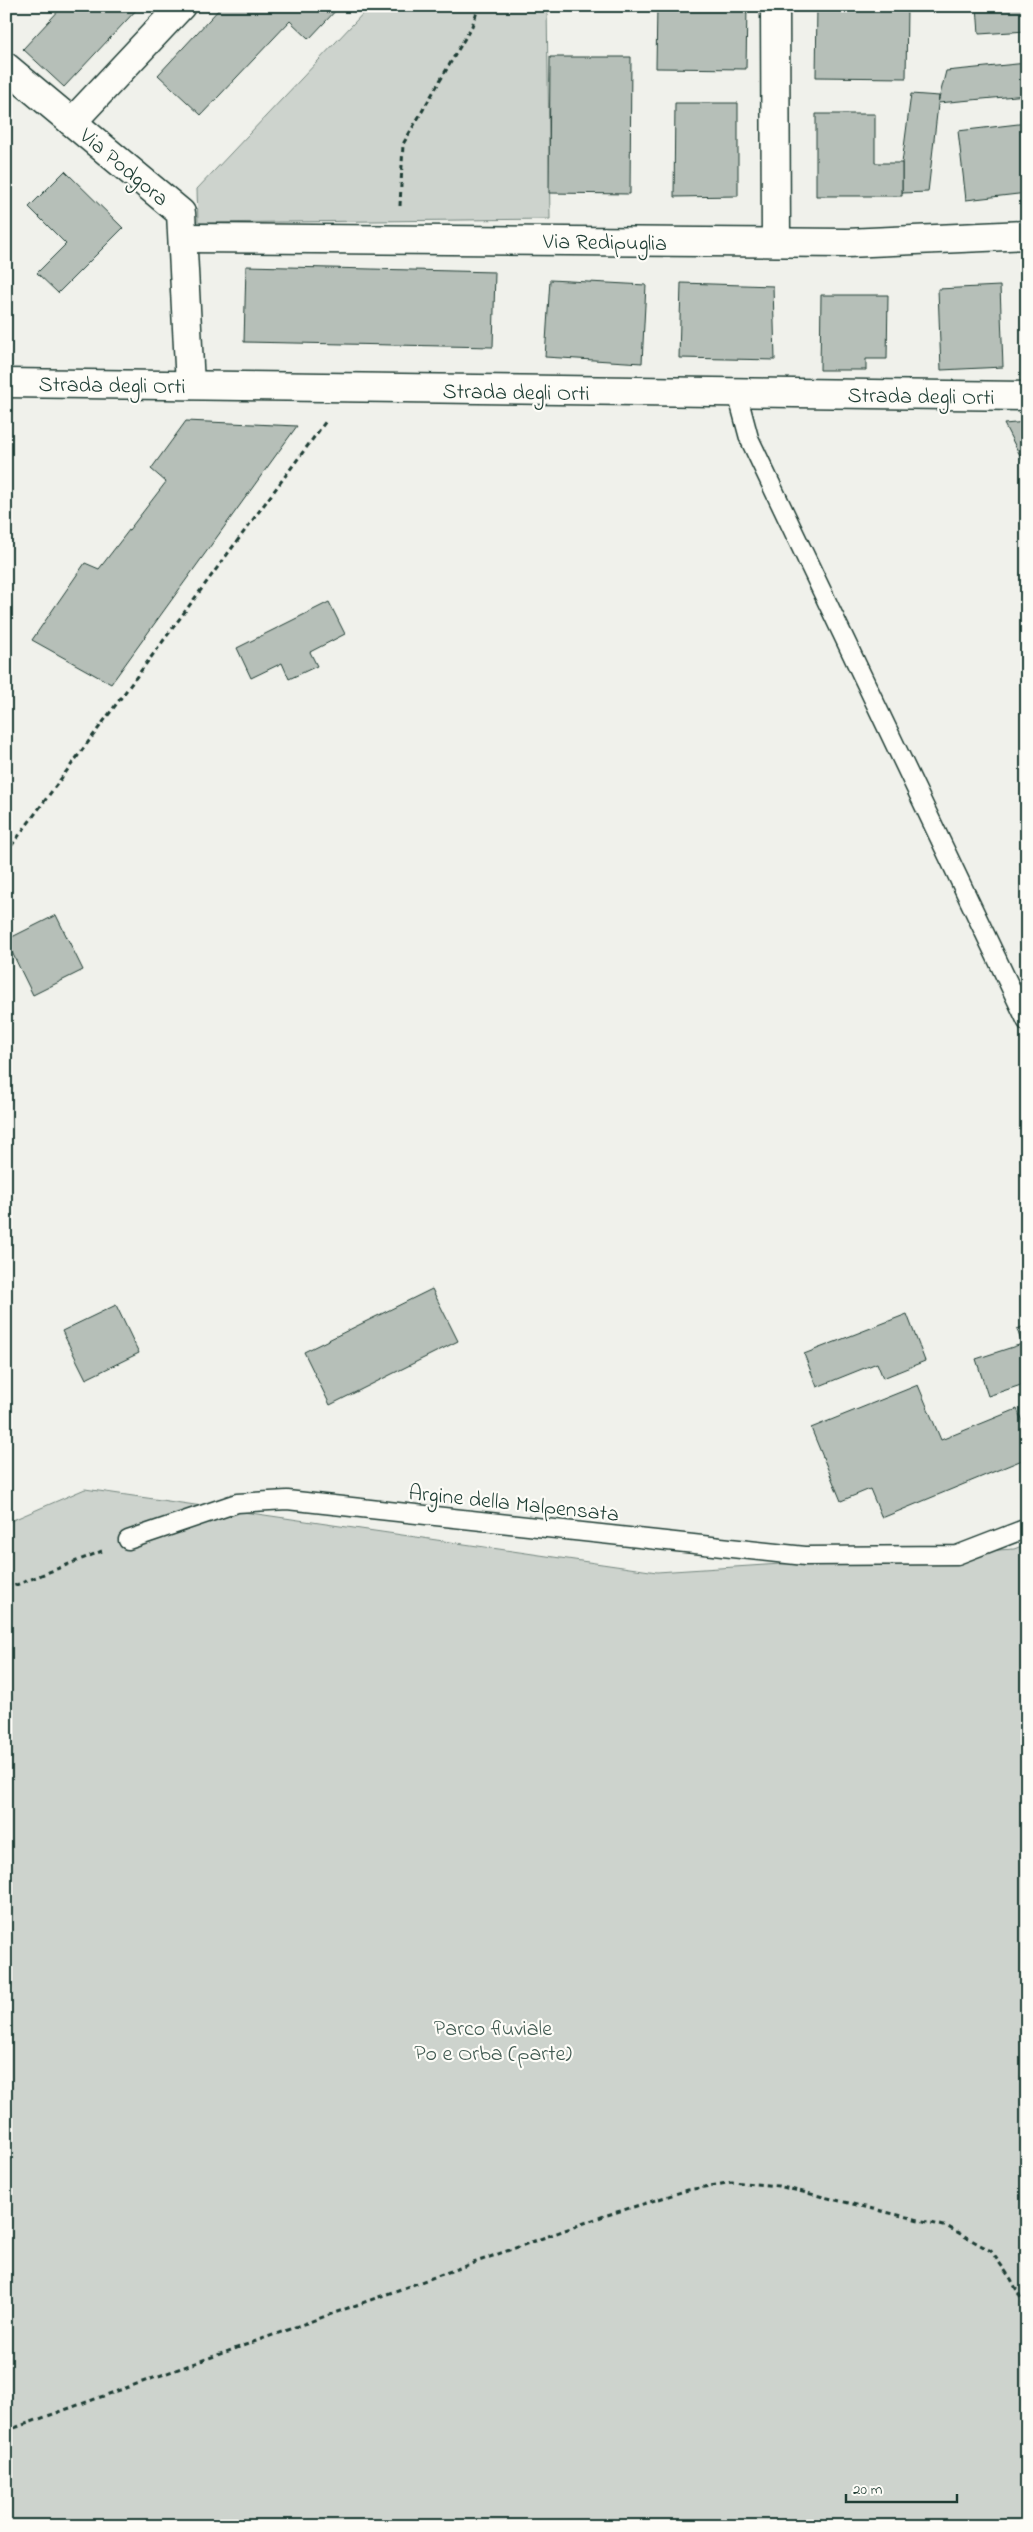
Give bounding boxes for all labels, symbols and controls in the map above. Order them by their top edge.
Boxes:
street label: Via Podgora [70,121,175,216]
street label: Via Redipuglia [542,227,667,262]
street label: Strada degli Orti [38,370,186,405]
street label: Strada degli Orti [442,377,590,412]
street label: Strada degli Orti [847,381,995,416]
street label: Argine della Malpensata [407,1478,620,1533]
park label: Parco fluviale Po e Orba (parte) [414,2014,572,2071]
scale bar [846,2472,957,2504]
text: 20 m [853,2479,883,2501]

